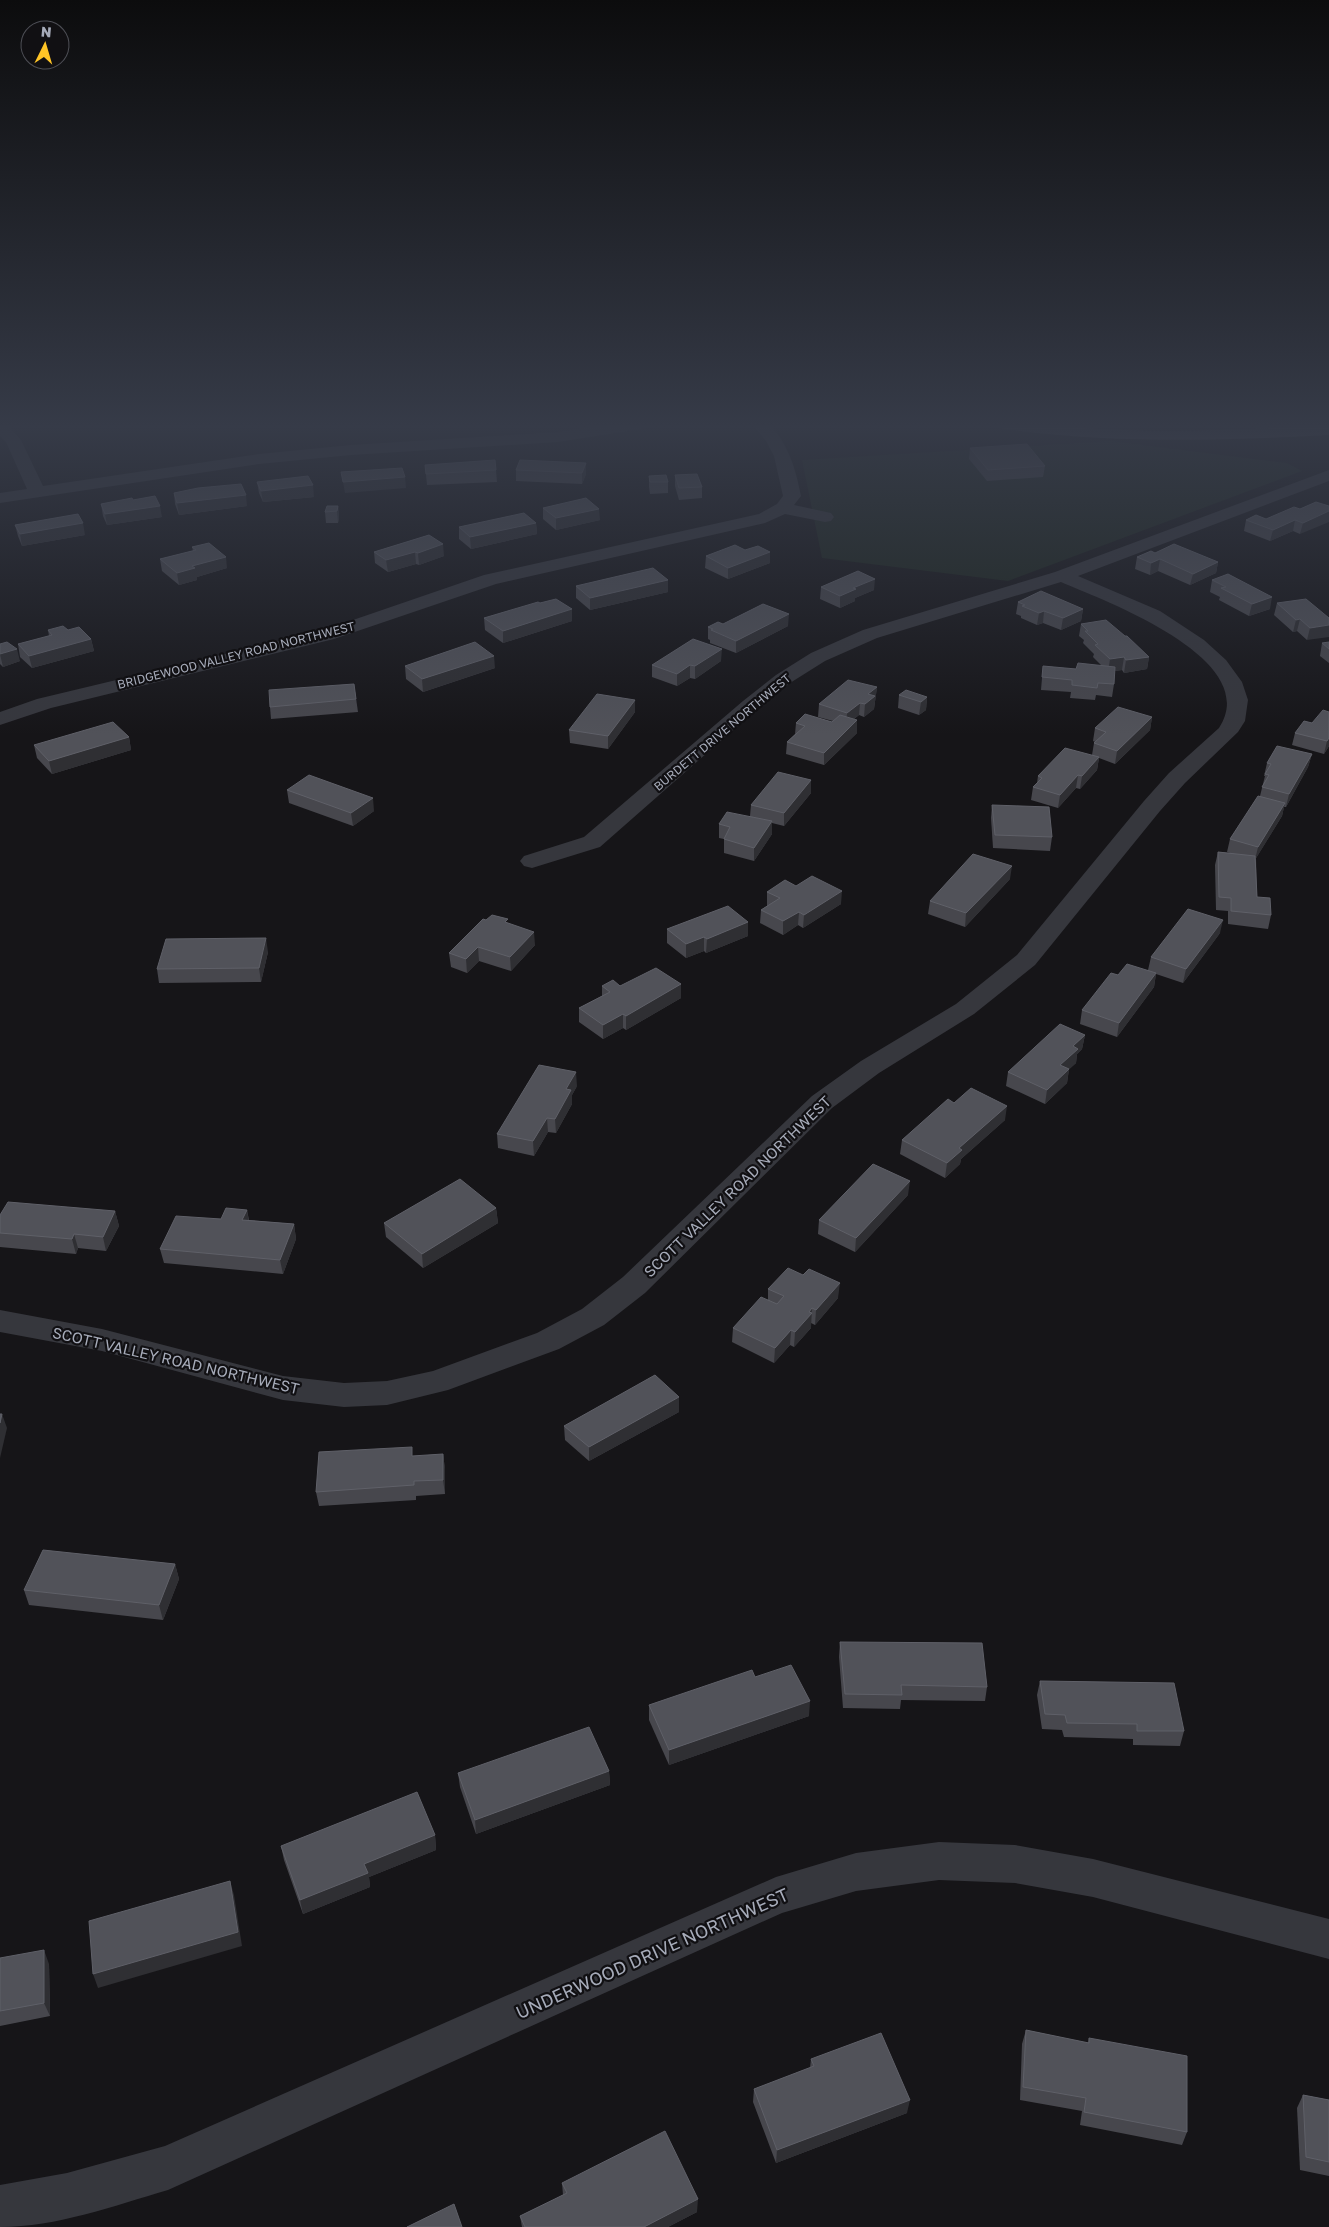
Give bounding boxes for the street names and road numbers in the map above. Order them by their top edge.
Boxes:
street label: BRIDGEWOOD VALLEY ROAD NORTHWEST [116,618,357,692]
street label: BURDETT DRIVE NORTHWEST [650,670,794,794]
street label: SCOTT VALLEY ROAD NORTHWEST [640,1092,834,1280]
street label: SCOTT VALLEY ROAD NORTHWEST [51,1323,301,1397]
street label: UNDERWOOD DRIVE NORTHWEST [512,1883,792,2023]

